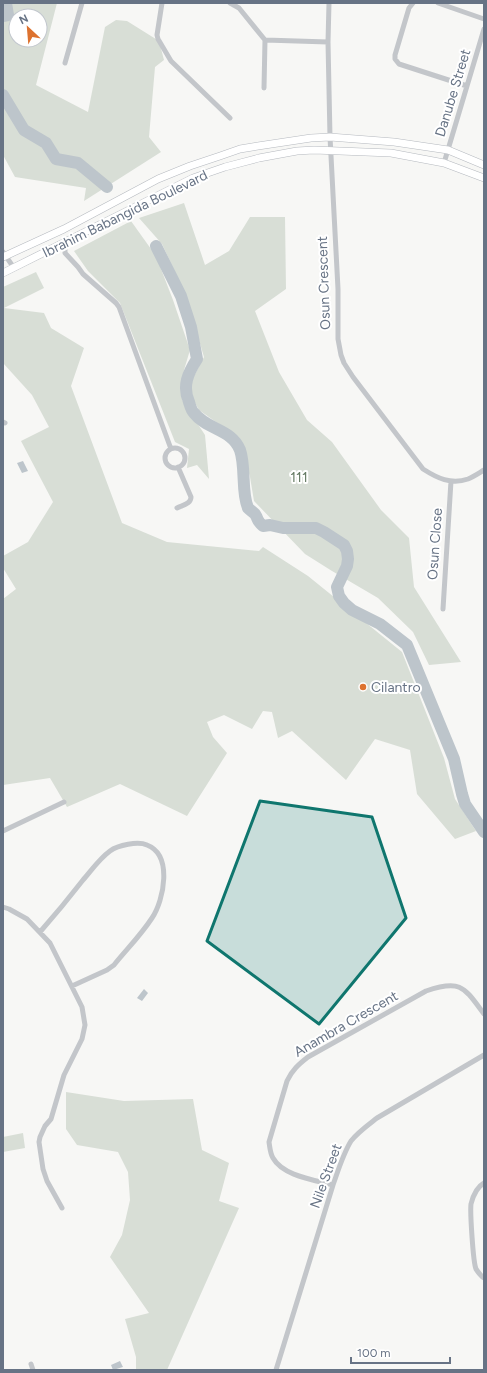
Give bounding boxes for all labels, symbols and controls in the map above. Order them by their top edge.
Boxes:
north arrow [8,8,48,48]
text: N [17,12,31,27]
street label: Danube Street [432,47,474,139]
street label: Ibrahim Babangida Boulevard [40,167,210,261]
street label: Osun Crescent [314,236,334,330]
park label: 111 [290,469,308,486]
street label: Osun Close [424,507,446,580]
place label: Cilantro [371,679,421,696]
marker: Cilantro [358,682,368,692]
street label: Anambra Crescent [291,987,401,1061]
street label: Nile Street [306,1141,346,1211]
scale bar [351,1339,450,1365]
text: 100 m [357,1346,391,1360]

